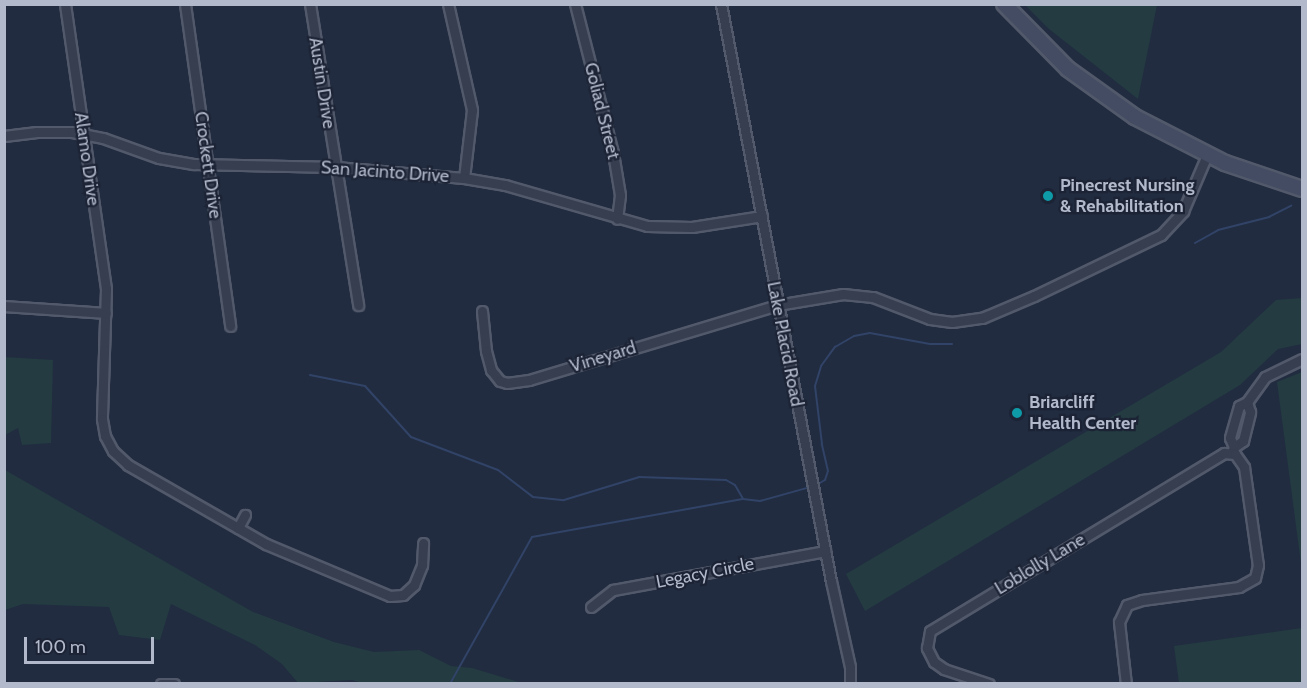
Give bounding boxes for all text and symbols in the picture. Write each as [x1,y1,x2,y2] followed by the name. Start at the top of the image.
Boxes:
[304,36,340,130] street label: Austin Drive
[580,60,624,162] street label: Goliad Street
[190,110,226,220] street label: Crockett Drive
[70,111,104,207] street label: Alamo Drive
[320,157,450,187] street label: San Jacinto Drive
[1060,175,1195,218] place label: Pinecrest Nursing & Rehabilitation
[1041,189,1055,203] marker: Pinecrest Nursing & Rehabilitation
[762,280,808,408] street label: Lake Placid Road
[567,337,639,377] street label: Vineyard
[1029,392,1136,434] place label: Briarcliff Health Center
[1010,406,1024,420] marker: Briarcliff Health Center
[991,529,1089,599] street label: Loblolly Lane
[654,553,756,593] street label: Legacy Circle
[27,625,158,663] scale bar
[35,636,86,658] text: 100 m

